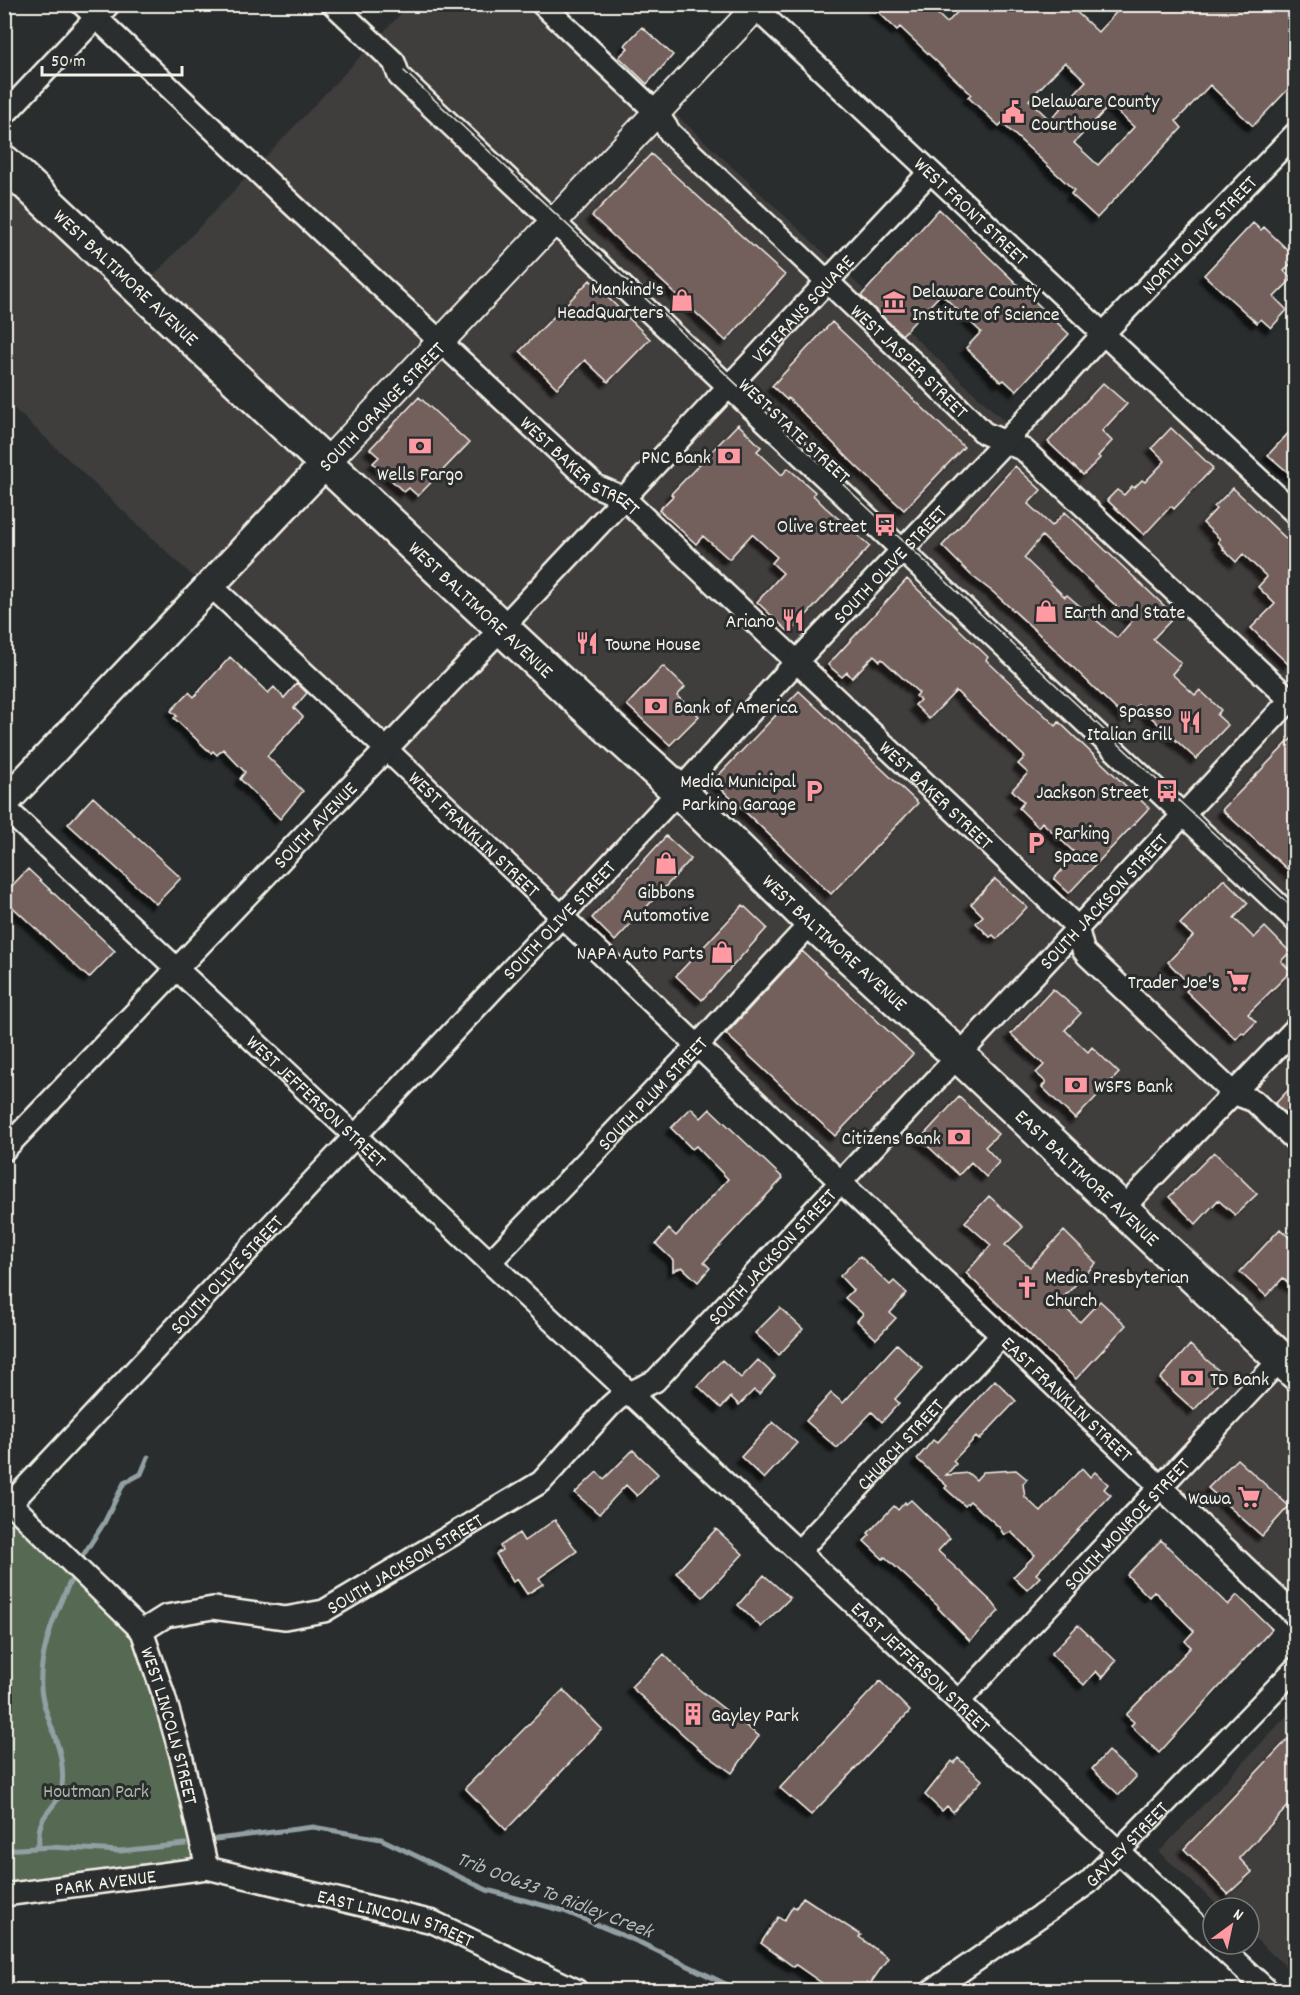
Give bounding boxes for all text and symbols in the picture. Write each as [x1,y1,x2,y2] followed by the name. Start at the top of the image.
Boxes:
[42,39,182,77] scale bar
[51,50,86,75] text: 50 m
[1031,89,1160,140] place label: Delaware County Courthouse
[1000,99,1026,125] public building icon: Delaware County Courthouse
[906,152,1033,273] street label: WEST FRONT STREET
[1137,170,1265,302] street label: NORTH OLIVE STREET
[46,204,203,354] street label: WEST BALTIMORE AVENUE
[746,250,862,371] street label: VETERANS SQUARE
[557,277,664,328] place label: Mankind's HeadQuarters
[912,279,1060,330] place label: Delaware County Institute of Science
[669,287,695,313] shop icon: Mankind's HeadQuarters
[881,289,907,315] museum icon: Delaware County Institute of Science
[843,299,973,426] street label: WEST JASPER STREET
[314,337,453,479] street label: SOUTH ORANGE STREET
[731,373,855,492] street label: WEST STATE STREET
[512,411,645,523] street label: WEST BAKER STREET
[407,433,433,459] bank icon: Wells Fargo
[716,443,742,469] bank icon: PNC Bank
[641,445,711,473] place label: PNC Bank
[377,462,463,490] place label: Wells Fargo
[828,500,955,632] street label: SOUTH OLIVE STREET
[872,512,898,538] bus stop icon: Olive Street
[777,514,867,542] place label: Olive Street
[401,536,558,686] street label: WEST BALTIMORE AVENUE
[1033,598,1059,624] shop icon: Earth and State
[1064,600,1186,628] place label: Earth and State
[780,607,806,633] restaurant icon: Ariano
[725,609,775,637] place label: Ariano
[574,630,600,656] restaurant icon: Towne House
[605,632,701,660] place label: Towne House
[643,693,669,719] bank icon: Bank of America
[674,695,798,723] place label: Bank of America
[1087,699,1172,750] place label: Spasso Italian Grill
[1177,709,1203,735] restaurant icon: Spasso Italian Grill
[871,736,998,857] street label: WEST BAKER STREET
[400,766,545,905] street label: WEST FRANKLIN STREET
[680,769,796,820] place label: Media Municipal Parking Garage
[268,777,365,876] street label: SOUTH AVENUE
[801,778,827,804] parking icon: Media Municipal Parking Garage
[1154,778,1180,804] bus stop icon: Jackson Street
[1036,780,1149,808] place label: Jackson Street
[1054,821,1110,872] place label: Parking Space
[1034,828,1176,977] street label: SOUTH JACKSON STREET
[1023,830,1049,856] parking icon: Parking Space
[653,850,679,876] shop icon: Gibbons Automotive
[497,856,624,988] street label: SOUTH OLIVE STREET
[754,869,912,1019] street label: WEST BALTIMORE AVENUE
[623,880,710,931] place label: Gibbons Automotive
[709,939,735,965] shop icon: NAPA Auto Parts
[577,941,704,969] place label: NAPA Auto Parts
[1225,968,1251,994] supermarket icon: Trader Joe's
[1128,970,1220,998] place label: Trader Joe's
[239,1030,391,1175] street label: WEST JEFFERSON STREET
[592,1032,716,1159] street label: SOUTH PLUM STREET
[1063,1072,1089,1098] bank icon: WSFS Bank
[1094,1074,1173,1102] place label: WSFS Bank
[1007,1104,1164,1254] street label: EAST BALTIMORE AVENUE
[946,1124,972,1150] bank icon: Citizens Bank
[841,1126,941,1154] place label: Citizens Bank
[703,1184,845,1333] street label: SOUTH JACKSON STREET
[165,1210,291,1342] street label: SOUTH OLIVE STREET
[1045,1265,1189,1316] place label: Media Presbyterian Church
[1014,1274,1040,1300] church icon: Media Presbyterian Church
[994,1331,1137,1470] street label: EAST FRANKLIN STREET
[1179,1365,1205,1391] bank icon: TD Bank
[1210,1367,1269,1395] place label: TD Bank
[852,1394,952,1498] street label: CHURCH STREET
[1059,1453,1198,1598] street label: SOUTH MONROE STREET
[1236,1484,1262,1510] supermarket icon: Wawa
[1188,1486,1232,1514] place label: Wawa
[323,1508,490,1623] street label: SOUTH JACKSON STREET
[843,1596,995,1741] street label: EAST JEFFERSON STREET
[131,1644,203,1808] street label: WEST LINCOLN STREET
[680,1701,706,1727] building icon: Gayley Park
[711,1703,799,1731] place label: Gayley Park
[43,1779,149,1807] park label: Houtman Park
[1080,1796,1177,1895] street label: GAYLEY STREET
[451,1846,659,1949] water label: Trib 00633 To Ridley Creek
[53,1864,158,1905] street label: PARK AVENUE
[314,1884,478,1956] street label: EAST LINCOLN STREET
[1201,1896,1261,1956] north arrow
[1228,1904,1247,1927] text: N

